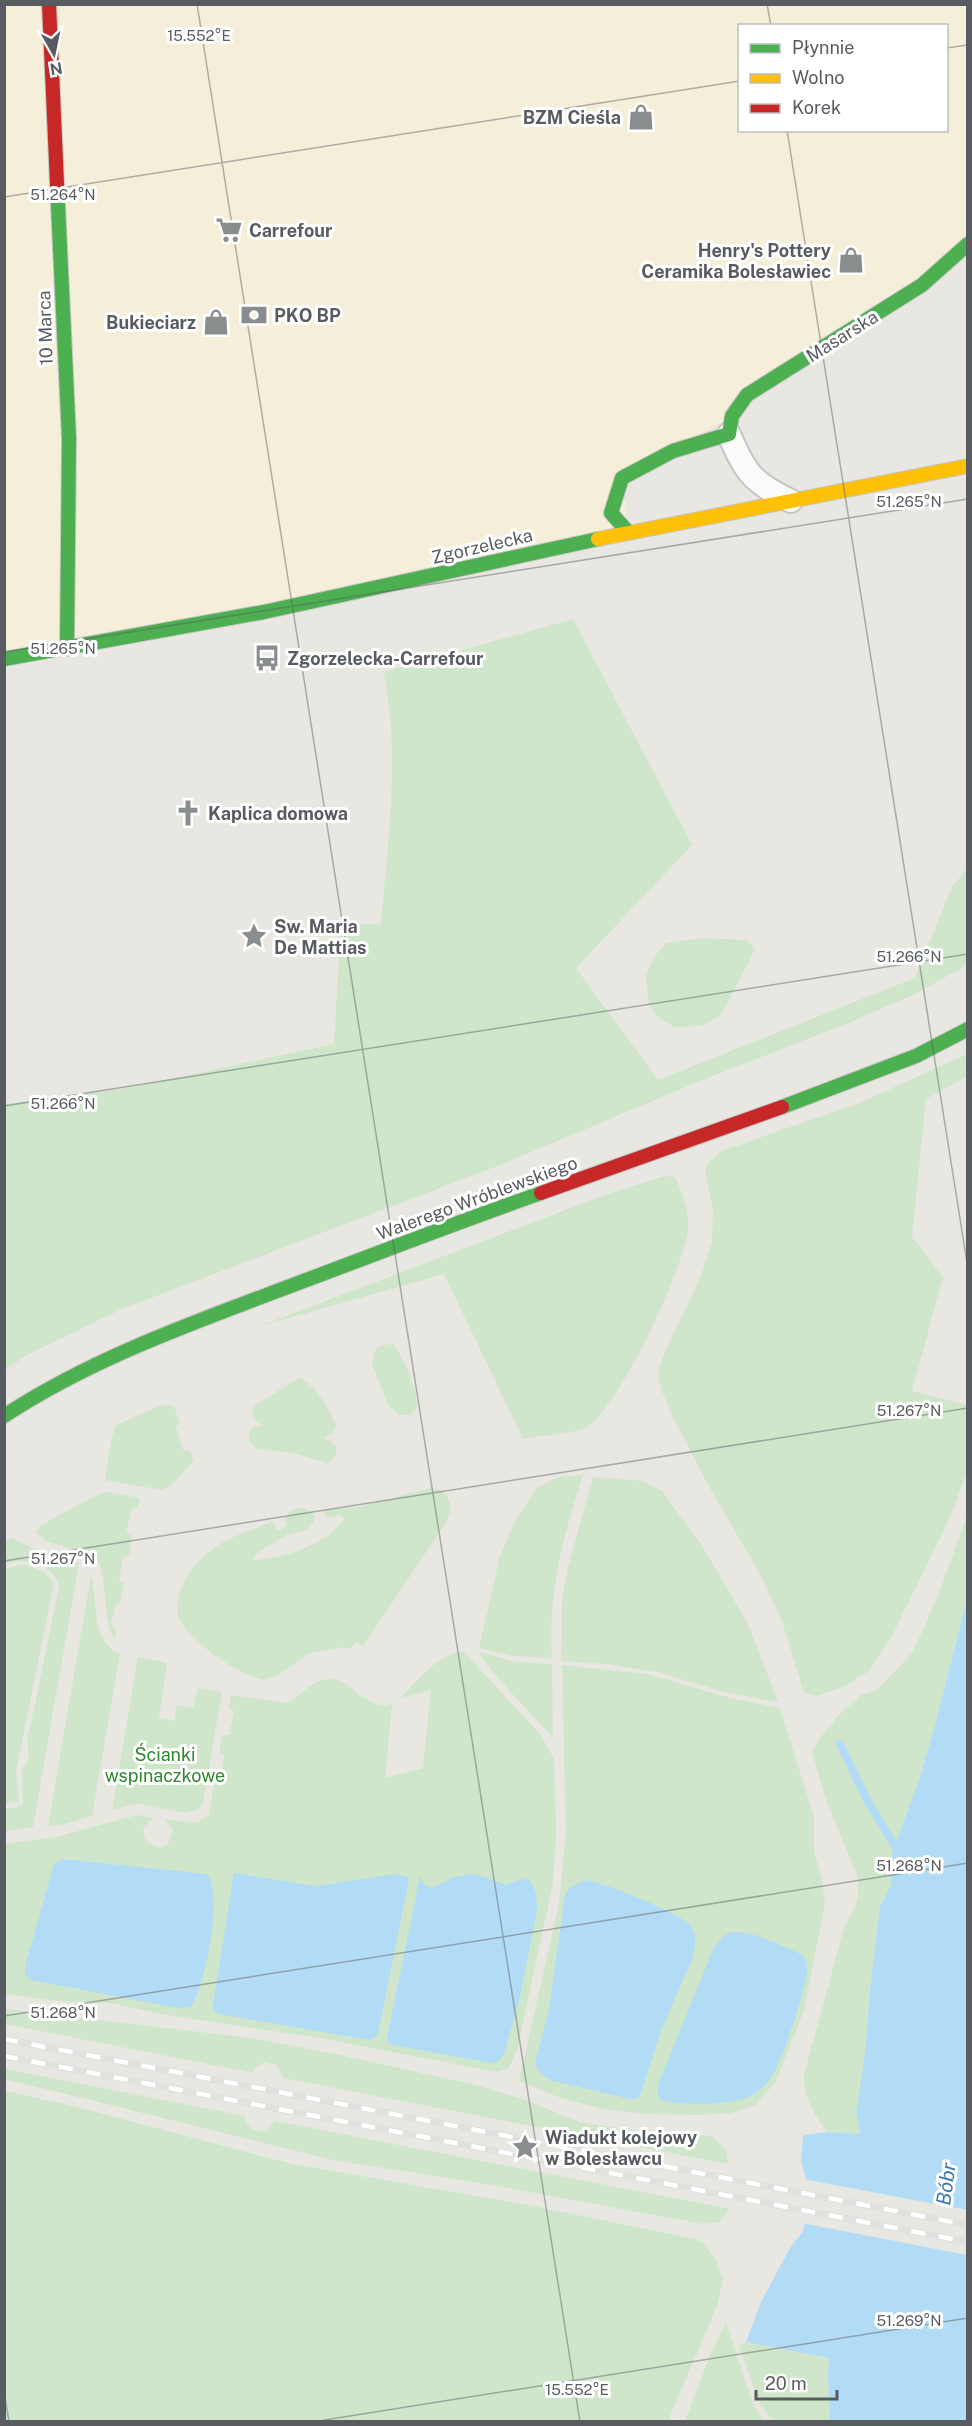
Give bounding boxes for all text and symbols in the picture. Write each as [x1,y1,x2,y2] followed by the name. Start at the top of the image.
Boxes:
[24,24,84,84] north arrow
[738,24,948,132] legend
[167,27,231,44] text: 15.552°E
[792,37,855,58] text: Płynnie
[49,58,64,79] text: N
[792,67,844,88] text: Wolno
[792,97,841,118] text: Korek
[626,102,656,132] shop icon: BZM Cieśla
[523,107,621,128] place label: BZM Cieśla
[30,186,96,203] text: 51.264°N
[214,215,244,245] supermarket icon: Carrefour
[249,220,333,241] place label: Carrefour
[641,240,831,282] place label: Henry's Pottery Ceramika Bolesławiec
[836,245,866,275] shop icon: Henry's Pottery Ceramika Bolesławiec
[33,290,57,366] street label: 10 Marca
[239,300,269,330] bank icon: PKO BP
[274,305,341,326] place label: PKO BP
[802,306,882,366] street label: Masarska
[201,307,231,337] shop icon: Bukieciarz
[106,312,196,333] place label: Bukieciarz
[876,493,942,510] text: 51.265°N
[429,524,535,568] street label: Zgorzelecka
[30,640,96,657] text: 51.265°N
[252,643,282,673] bus stop icon: Zgorzelecka-Carrefour
[287,648,484,669] place label: Zgorzelecka-Carrefour
[173,798,203,828] church icon: Kaplica domowa
[208,803,348,824] place label: Kaplica domowa
[274,916,366,958] place label: Sw. Maria De Mattias
[239,921,269,951] place icon: Sw. Maria De Mattias
[876,948,942,965] text: 51.266°N
[30,1095,96,1112] text: 51.266°N
[374,1152,580,1244] street label: Walerego Wróblewskiego
[877,1402,941,1419] text: 51.267°N
[31,1550,95,1567] text: 51.267°N
[105,1743,225,1786] park label: Ścianki wspinaczkowe
[876,1857,942,1874] text: 51.268°N
[30,2004,96,2021] text: 51.268°N
[545,2127,697,2169] place label: Wiadukt kolejowy w Bolesławcu
[510,2132,540,2162] place icon: Wiadukt kolejowy w Bolesławcu
[931,2161,961,2207] water label: Bóbr
[876,2312,942,2329] text: 51.269°N
[756,2363,837,2401] scale bar
[765,2373,807,2394] text: 20 m
[545,2381,609,2398] text: 15.552°E

